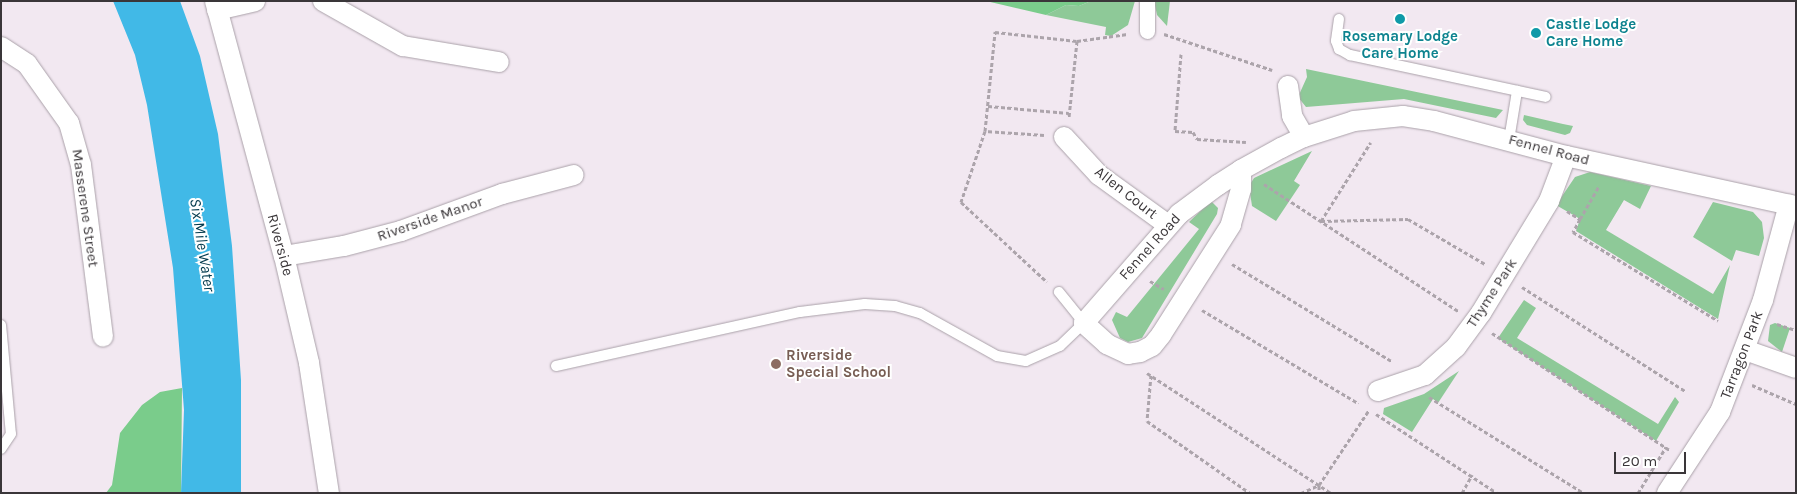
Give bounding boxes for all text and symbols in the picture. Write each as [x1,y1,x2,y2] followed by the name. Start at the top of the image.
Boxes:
[1394,13,1406,25] marker: Rosemary Lodge Care Home
[1546,15,1636,50] place label: Castle Lodge Care Home
[1342,27,1458,62] place label: Rosemary Lodge Care Home
[1530,27,1542,39] marker: Castle Lodge Care Home
[1506,131,1592,169] street label: Fennel Road
[68,148,102,268] street label: Masserene Street
[1091,163,1161,223] street label: Allen Court
[375,193,485,245] street label: Riverside Manor
[185,197,219,293] water label: Six Mile Water
[1115,210,1185,284] street label: Fennel Road
[263,212,297,278] street label: Riverside
[1463,255,1521,331] street label: Thyme Park
[1717,308,1767,402] street label: Tarragon Park
[786,346,891,381] place label: Riverside Special School
[770,358,782,370] marker: Riverside Special School
[1617,442,1690,474] scale bar
[1622,452,1657,470] text: 20 m

